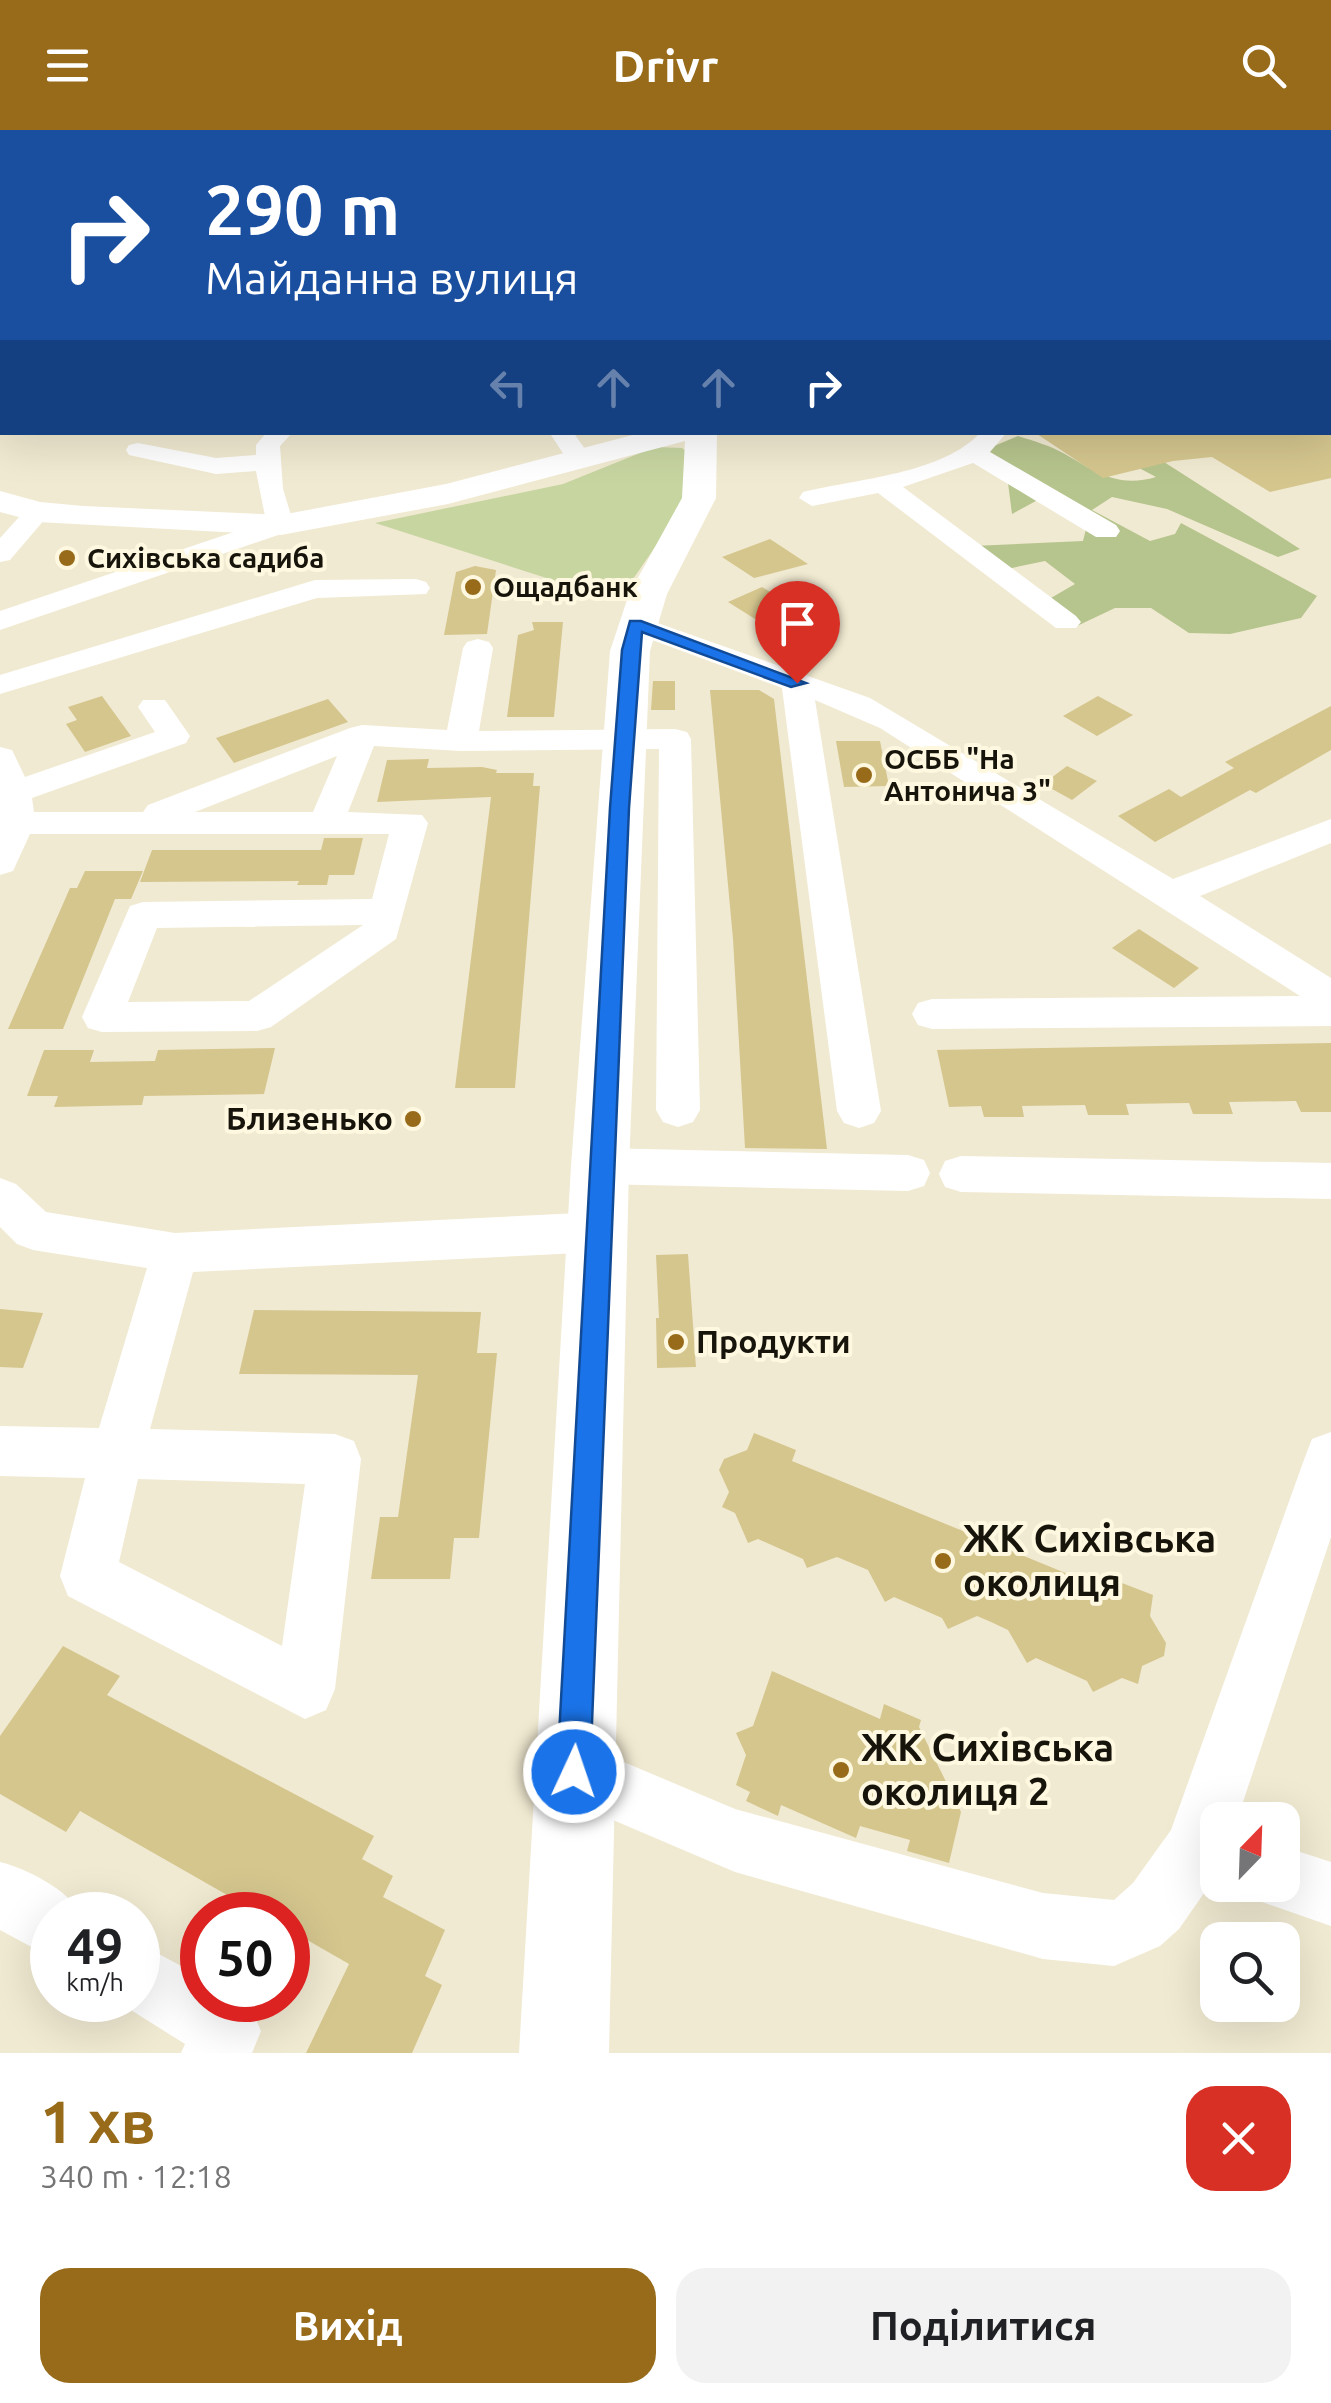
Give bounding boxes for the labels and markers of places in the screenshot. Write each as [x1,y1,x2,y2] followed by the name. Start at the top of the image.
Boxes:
[87,542,325,573] place label: Сихівська садиба
[56,547,78,569] marker: Сихівська садиба
[493,571,638,602] place label: Ощадбанк
[462,576,484,598] marker: Ощадбанк
[755,581,840,684] pin
[884,743,1051,806] place label: ОСББ "На Антонича 3"
[853,764,875,786] marker: ОСББ "На Антонича 3"
[226,1100,393,1136] place label: Близенько
[402,1108,424,1130] marker: Близенько
[696,1323,851,1359] place label: Продукти
[665,1331,687,1353] marker: Продукти
[963,1517,1216,1603] place label: ЖК Сихівська околиця
[932,1550,954,1572] marker: ЖК Сихівська околиця
[861,1726,1114,1812] place label: ЖК Сихівська околиця 2
[830,1759,852,1781] marker: ЖК Сихівська околиця 2

